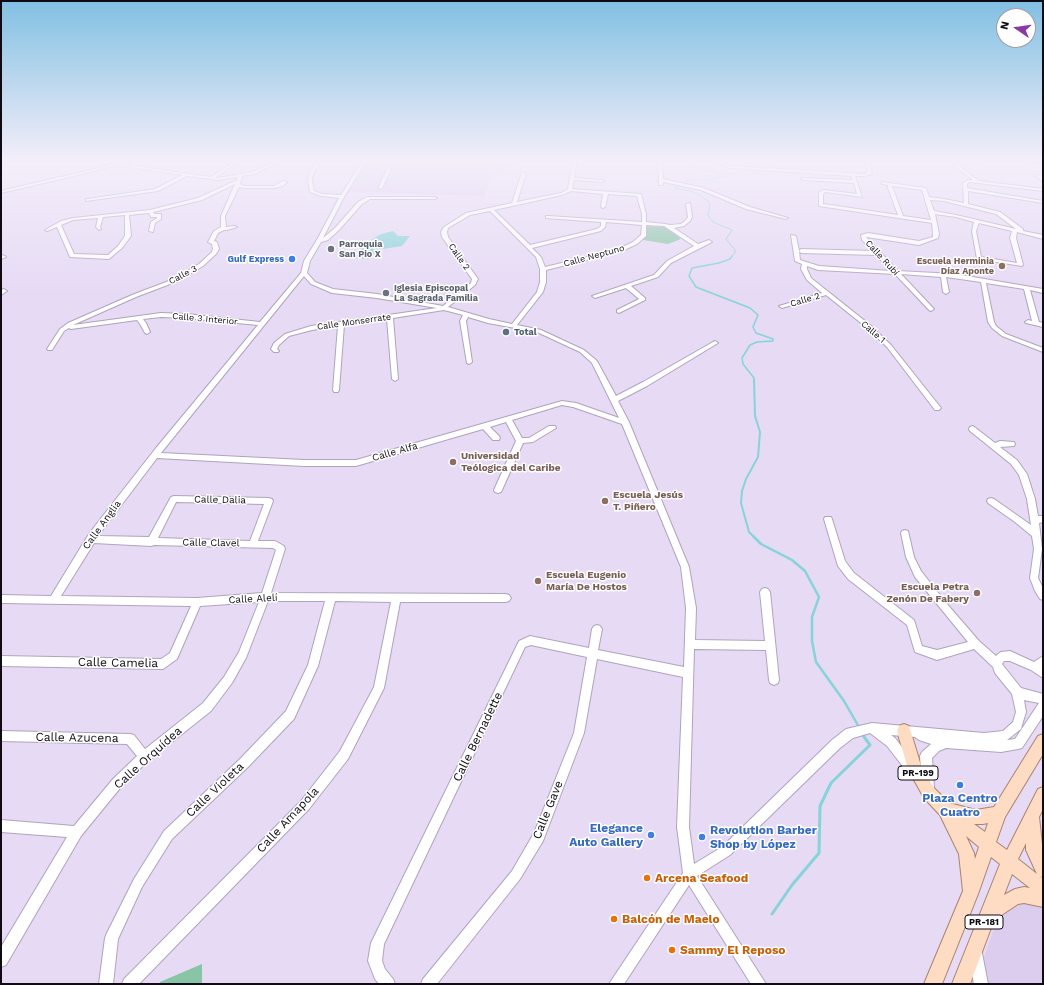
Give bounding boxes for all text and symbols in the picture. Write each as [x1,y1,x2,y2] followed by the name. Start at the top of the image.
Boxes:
[996,8,1036,48] north arrow
[998,20,1012,31] text: N
[863,238,901,278] street label: Calle Rubí
[339,239,382,260] place label: Parroquia San Pio X
[446,241,472,273] street label: Calle 2
[562,243,626,269] street label: Calle Neptuno
[326,244,336,254] marker: Parroquia San Pio X
[227,254,284,264] place label: Gulf Express
[287,254,297,264] marker: Gulf Express
[917,256,994,277] place label: Escuela Herminia Díaz Aponte
[997,261,1007,271] marker: Escuela Herminia Díaz Aponte
[167,263,199,287] street label: Calle 3
[394,283,478,304] place label: Iglesia Episcopal La Sagrada Familia
[381,288,391,298] marker: Iglesia Episcopal La Sagrada Familia
[789,291,821,309] street label: Calle 2
[172,311,238,327] street label: Calle 3 Interior
[316,311,392,333] street label: Calle Monserrate
[859,319,887,345] street label: Calle 1
[501,327,511,337] marker: Total
[514,327,537,337] place label: Total
[371,440,419,464] street label: Calle Alfa
[461,450,560,474] place label: Universidad Teólogica del Caribe
[448,457,458,467] marker: Universidad Teólogica del Caribe
[613,489,683,512] place label: Escuela Jesús T. Piñero
[194,494,246,506] street label: Calle Dalia
[600,496,610,506] marker: Escuela Jesús T. Piñero
[80,498,124,552] street label: Calle Anglia
[182,537,240,549] street label: Calle Clavel
[546,569,627,592] place label: Escuela Eugenio María De Hostos
[533,576,543,586] marker: Escuela Eugenio María De Hostos
[886,581,969,604] place label: Escuela Petra Zenón De Fabery
[972,588,982,598] marker: Escuela Petra Zenón De Fabery
[228,592,278,606] street label: Calle Alelí
[78,655,158,671] street label: Calle Camelia
[450,690,506,784] street label: Calle Bernadette
[111,724,185,792] street label: Calle Orquídea
[35,730,119,746] street label: Calle Azucena
[183,760,247,820] street label: Calle Violeta
[898,766,938,780] road number: PR-199
[530,779,566,841] street label: Calle Gave
[955,780,965,790] marker: Plaza Centro Cuatro
[254,784,322,856] street label: Calle Amapola
[922,791,998,819] place label: Plaza Centro Cuatro
[569,821,643,849] place label: Elegance Auto Gallery
[710,823,817,851] place label: Revolution Barber Shop by López
[646,830,656,840] marker: Elegance Auto Gallery
[697,832,707,842] marker: Revolution Barber Shop by López
[655,871,748,885] place label: Arcena Seafood
[642,873,652,883] marker: Arcena Seafood
[622,912,720,926] place label: Balcón de Maelo
[609,914,619,924] marker: Balcón de Maelo
[965,915,1003,929] road number: PR-181
[680,943,785,957] place label: Sammy El Reposo
[667,945,677,955] marker: Sammy El Reposo

